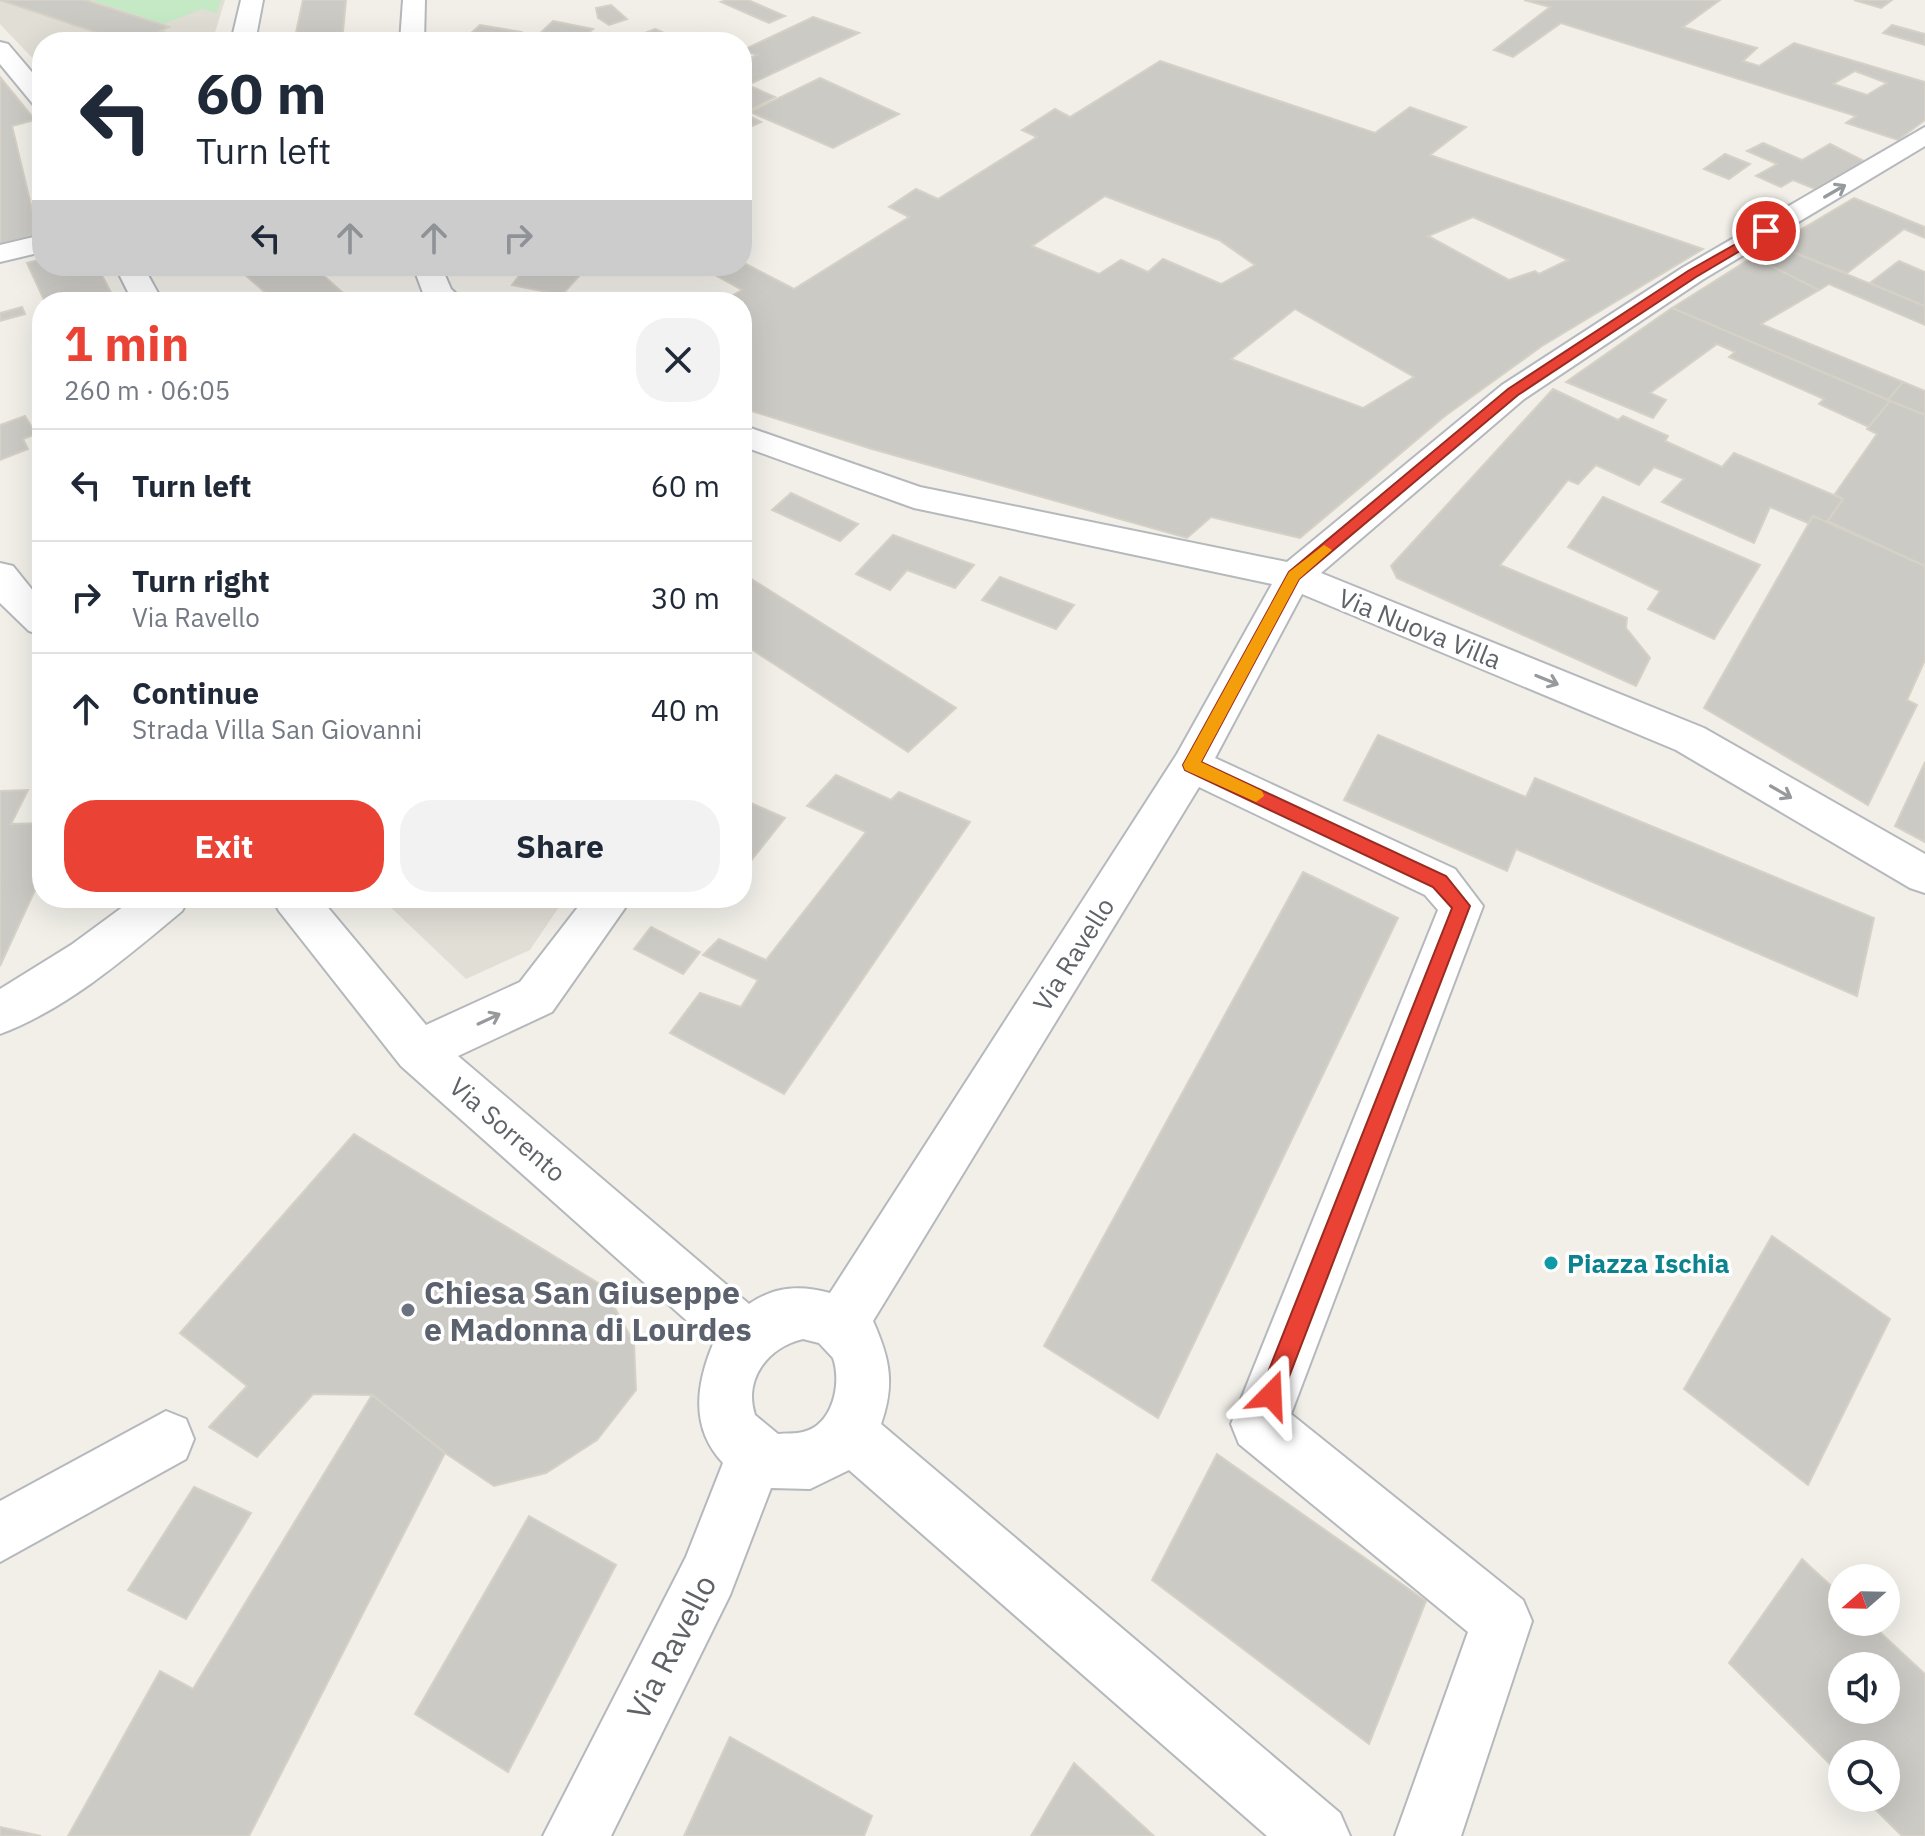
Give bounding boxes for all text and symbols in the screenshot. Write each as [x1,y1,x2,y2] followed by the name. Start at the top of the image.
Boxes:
[196,57,326,129] text: 60 m
[64,64,168,168] icon: left
[196,127,331,174] text: Turn left
[1823,182,1846,198] one-way arrow
[1732,197,1800,265] pin
[1744,209,1788,253] icon: arrive
[244,216,288,260] icon: left
[328,216,372,260] icon: ahead
[412,216,456,260] icon: ahead
[496,216,540,260] icon: right
[64,312,189,374] text: 1 min
[636,318,720,402] button: close
[64,373,230,407] text: 260 m · 06:05
[64,463,108,507] icon: left
[132,466,251,505] text: Turn left
[651,466,720,505] text: 60 m
[132,561,270,600] text: Turn right
[64,575,108,619] icon: right
[651,578,720,617] text: 30 m
[1334,580,1507,676] street label: Via Nuova Villa
[132,600,260,634] text: Via Ravello
[132,673,259,712] text: Continue
[1534,674,1559,689] one-way arrow
[64,687,108,731] icon: ahead
[651,690,720,729] text: 40 m
[132,712,422,746] text: Strada Villa San Giovanni
[1769,784,1792,800] one-way arrow
[64,800,384,892] button: Exit
[400,800,720,892] button: Share
[1025,891,1121,1017] street label: Via Ravello
[476,1010,500,1025] one-way arrow
[443,1069,573,1189] street label: Via Sorrento
[1567,1246,1730,1280] place label: Piazza Ischia
[1542,1254,1560,1272] marker: Piazza Ischia
[424,1271,752,1350] place label: Chiesa San Giuseppe e Madonna di Lourdes
[399,1301,417,1319] marker: Chiesa San Giuseppe e Madonna di Lourdes
[1229,1353,1313,1437] position arrow
[1828,1564,1900,1636] north arrow
[1828,1564,1900,1812] map controls
[617,1567,725,1727] street label: Via Ravello
[1828,1652,1900,1724] button: sound
[1828,1740,1900,1812] button: search

